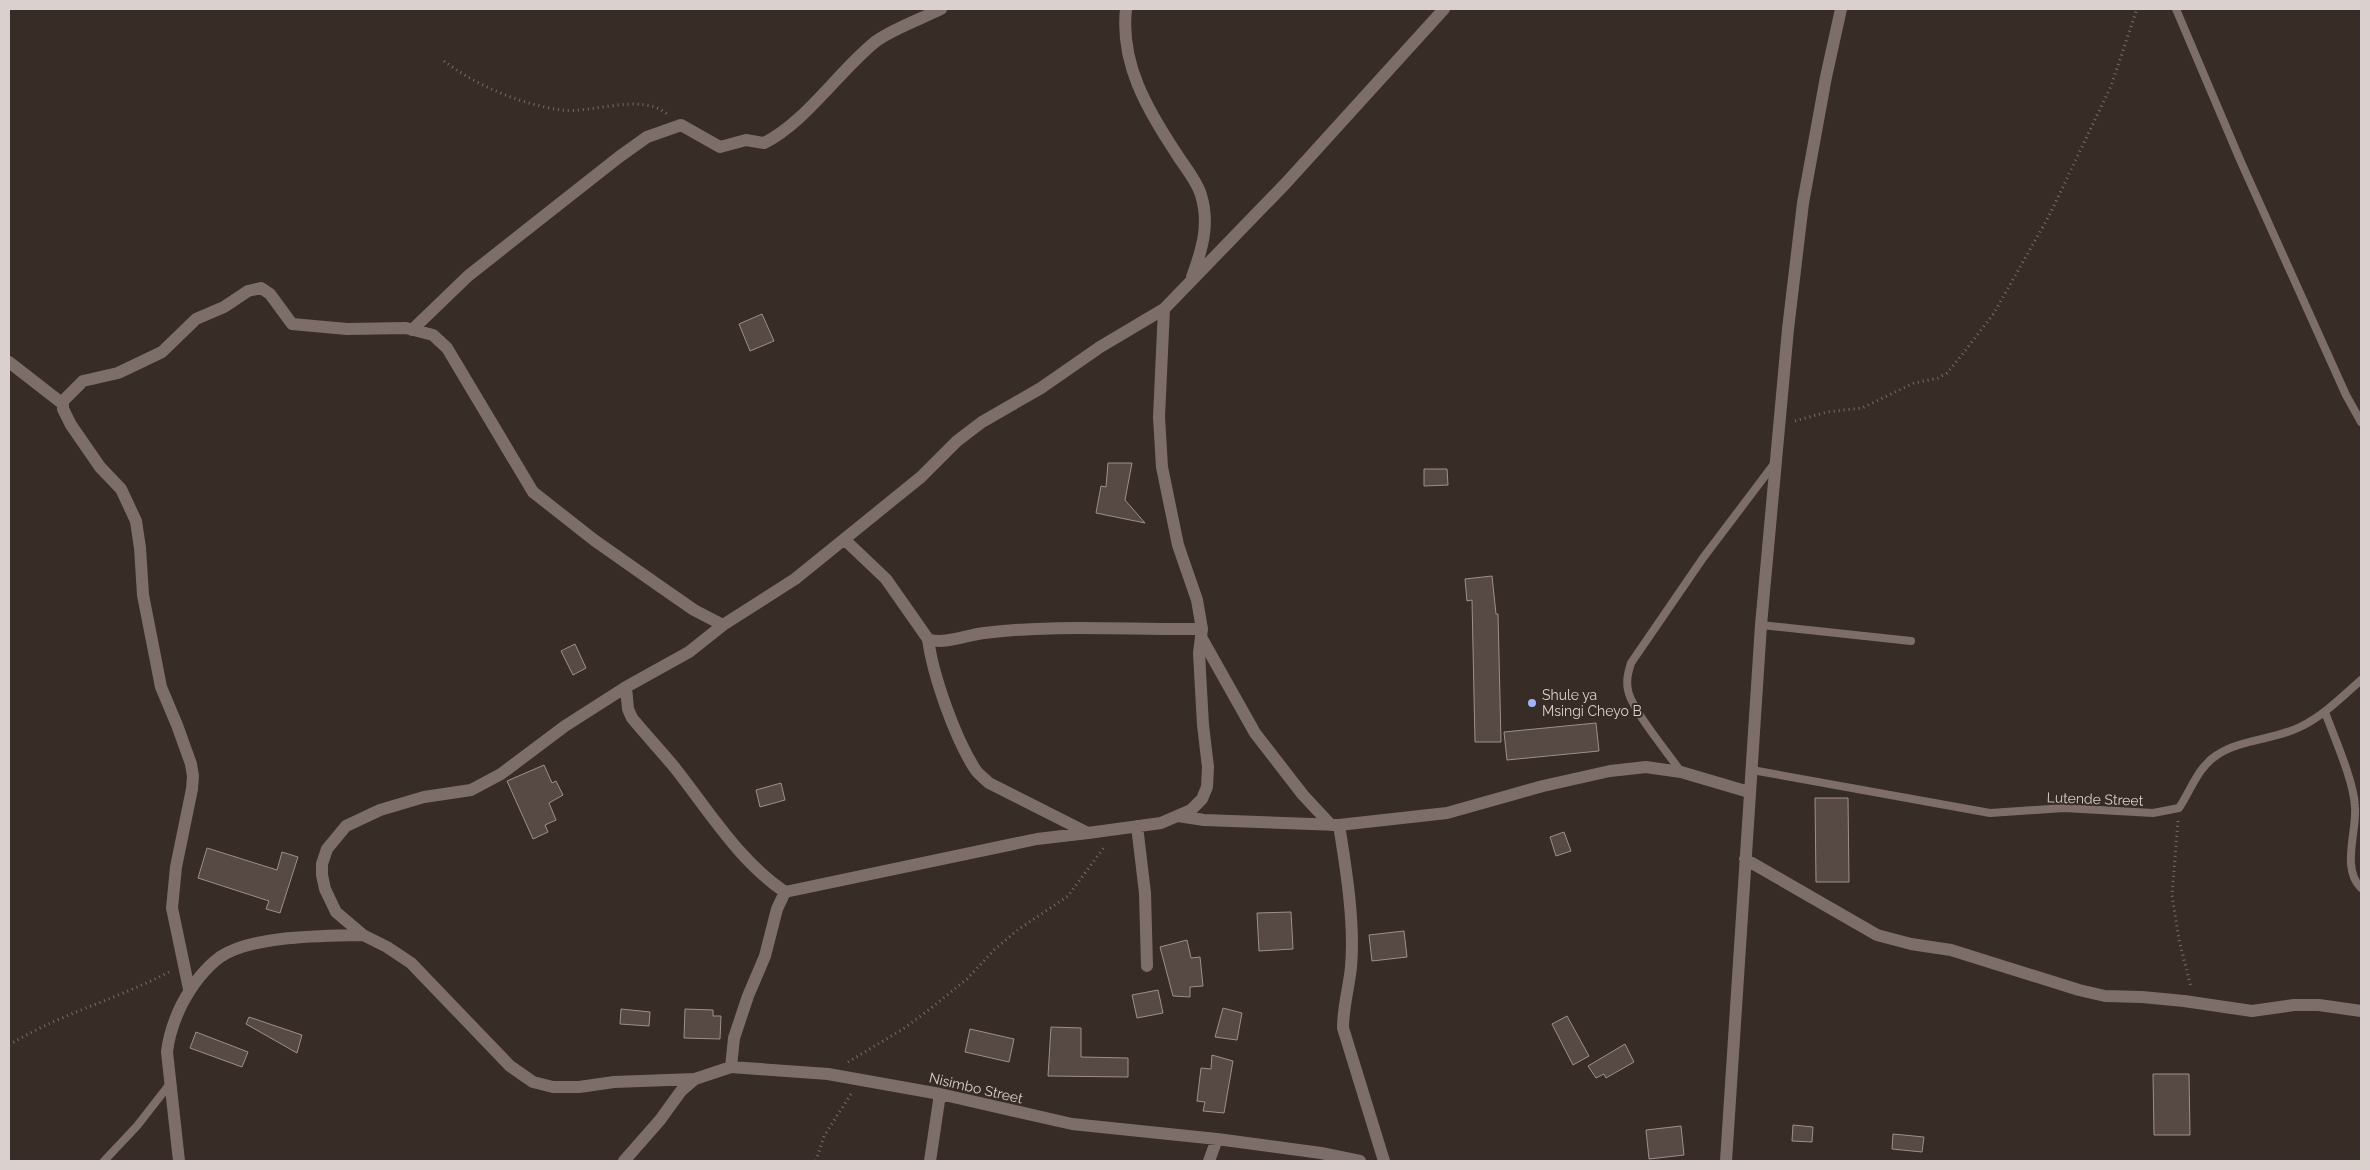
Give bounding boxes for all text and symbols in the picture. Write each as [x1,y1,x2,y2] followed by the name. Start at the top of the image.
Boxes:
[1542,687,1642,719] place label: Shule ya Msingi Cheyo B
[1526,697,1538,709] marker: Shule ya Msingi Cheyo B
[2046,789,2144,809] street label: Lutende Street
[927,1069,1025,1107] street label: Nisimbo Street

